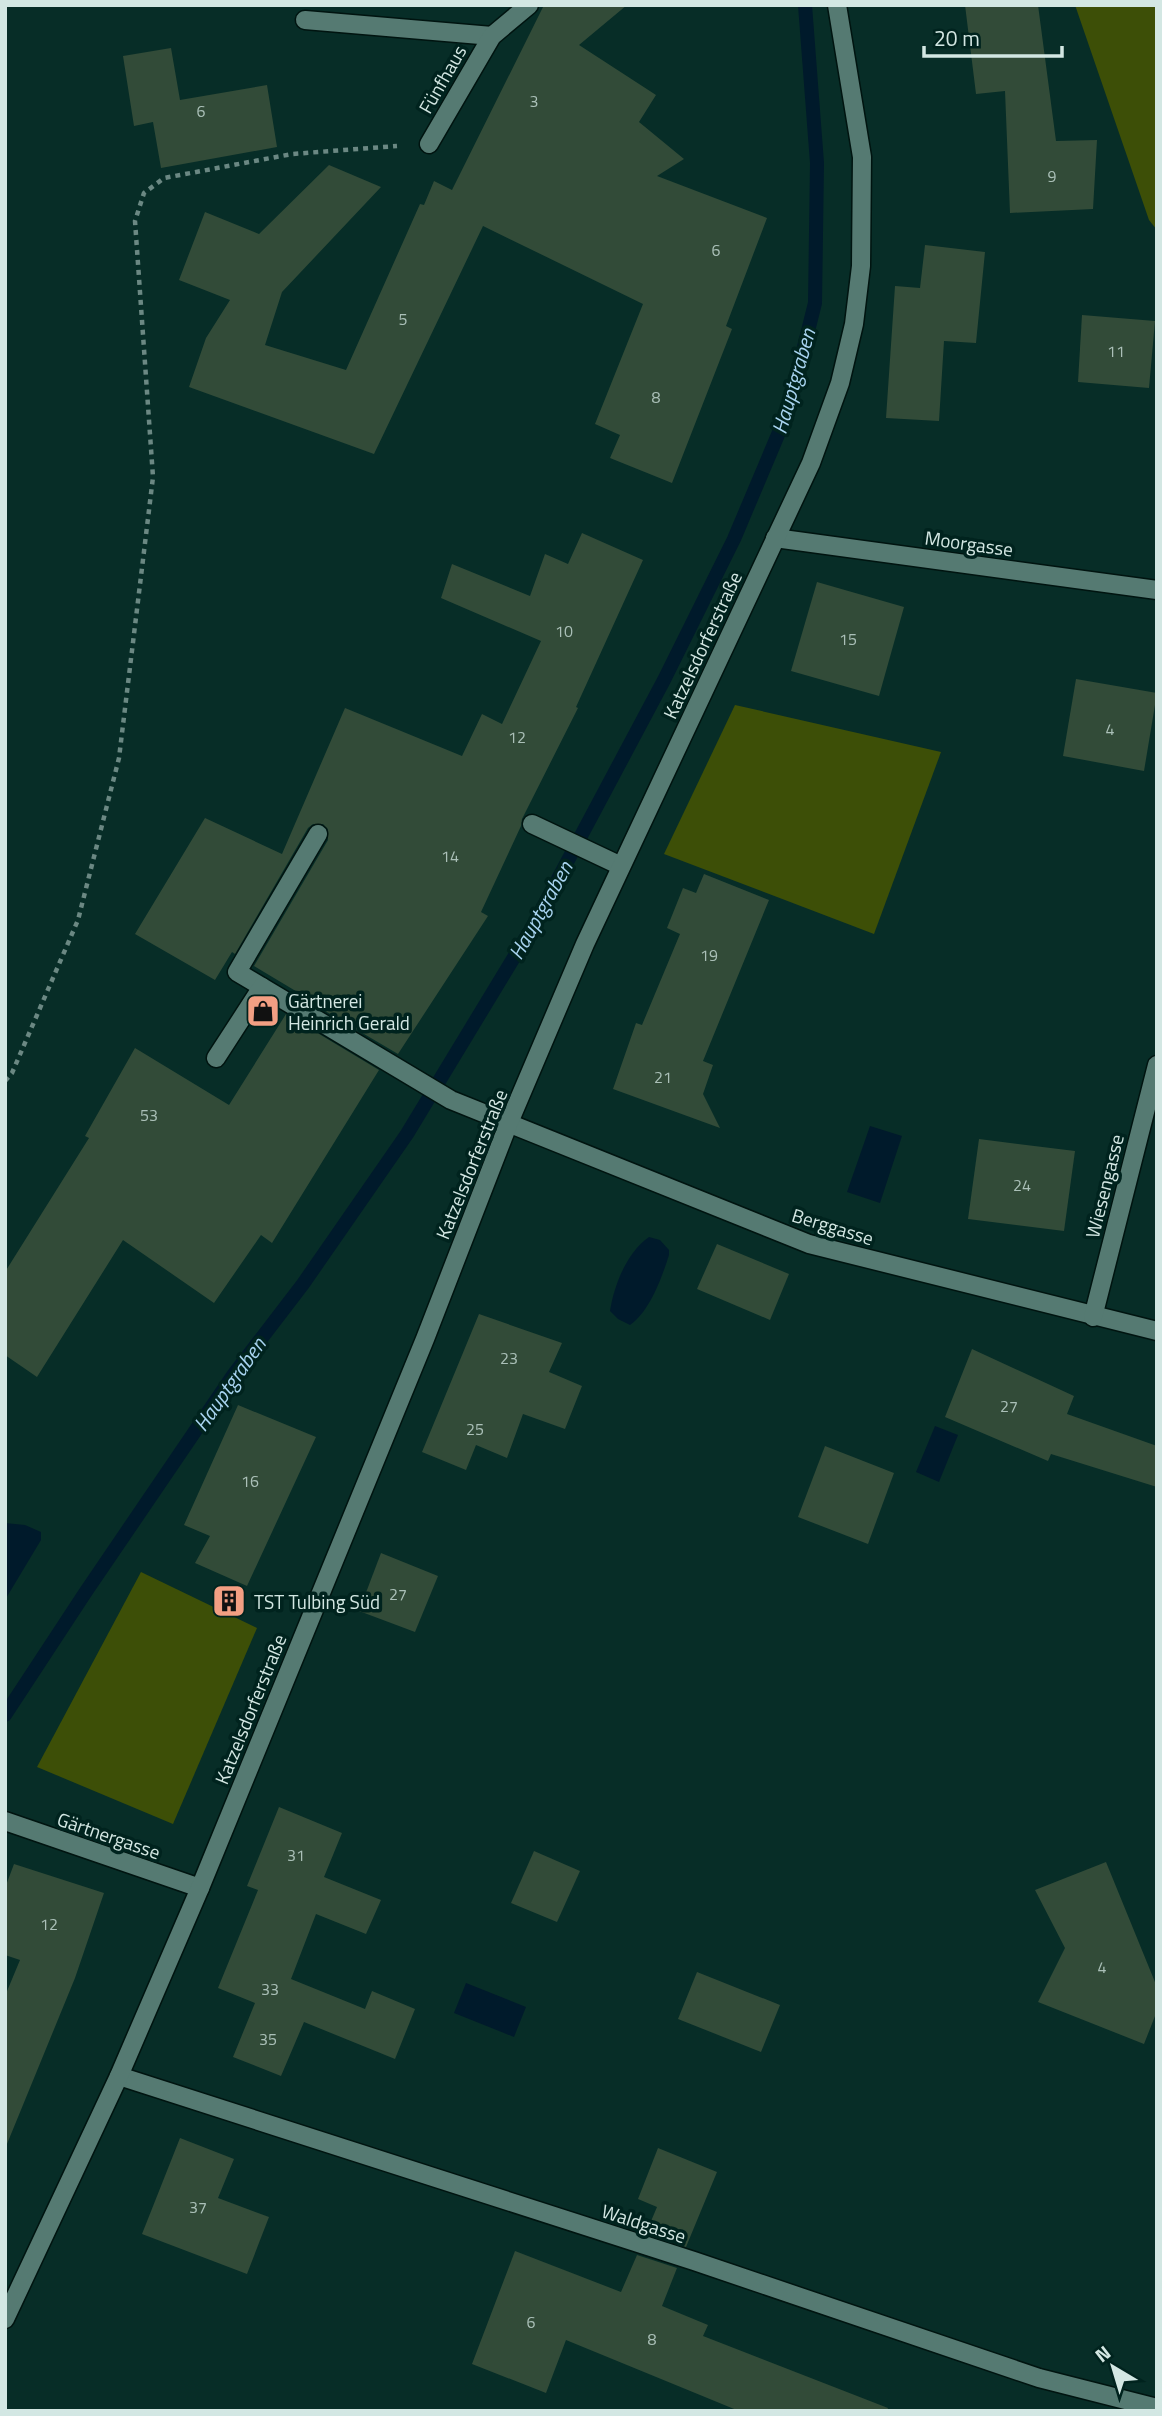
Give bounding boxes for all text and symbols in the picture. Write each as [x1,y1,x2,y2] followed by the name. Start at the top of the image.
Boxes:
[924,14,1062,58] scale bar
[934,22,980,54] text: 20 m
[411,39,473,119] street label: Fünfhaus
[530,89,538,113] house number: 3
[197,99,206,123] house number: 6
[1048,164,1057,188] house number: 9
[712,238,721,262] house number: 6
[399,307,408,331] house number: 5
[763,324,823,437] water label: Hauptgraben
[1107,339,1125,363] house number: 11
[652,385,661,409] house number: 8
[923,522,1015,564] street label: Moorgasse
[655,567,749,723] street label: Katzelsdorferstraße
[555,619,573,643] house number: 10
[839,627,857,651] house number: 15
[1106,717,1115,741] house number: 4
[508,725,526,749] house number: 12
[441,844,459,868] house number: 14
[500,854,581,965] water label: Hauptgraben
[700,943,718,967] house number: 19
[288,986,410,1037] place label: Gärtnerei Heinrich Gerald
[244,992,282,1030] shop icon: Gärtnerei Heinrich Gerald
[654,1065,672,1089] house number: 21
[428,1085,514,1243] street label: Katzelsdorferstraße
[140,1103,158,1127] house number: 53
[1077,1131,1131,1241] street label: Wiesengasse
[1013,1173,1031,1197] house number: 24
[789,1200,877,1252] street label: Berggasse
[185,1330,273,1438] water label: Hauptgraben
[500,1346,518,1370] house number: 23
[1000,1394,1018,1418] house number: 27
[466,1417,484,1441] house number: 25
[241,1469,259,1493] house number: 16
[210,1582,248,1620] building icon: TST Tulbing Süd
[389,1582,407,1606] house number: 27
[254,1587,380,1616] place label: TST Tulbing Süd
[207,1630,293,1788] street label: Katzelsdorferstraße
[54,1804,164,1866] street label: Gärtnergasse
[287,1843,305,1867] house number: 31
[40,1912,58,1936] house number: 12
[1098,1955,1107,1979] house number: 4
[261,1977,279,2001] house number: 33
[259,2027,277,2051] house number: 35
[189,2195,207,2219] house number: 37
[598,2196,690,2250] street label: Waldgasse
[527,2310,536,2334] house number: 6
[648,2327,657,2351] house number: 8
[1078,2332,1148,2402] north arrow
[1088,2338,1116,2369] text: N

